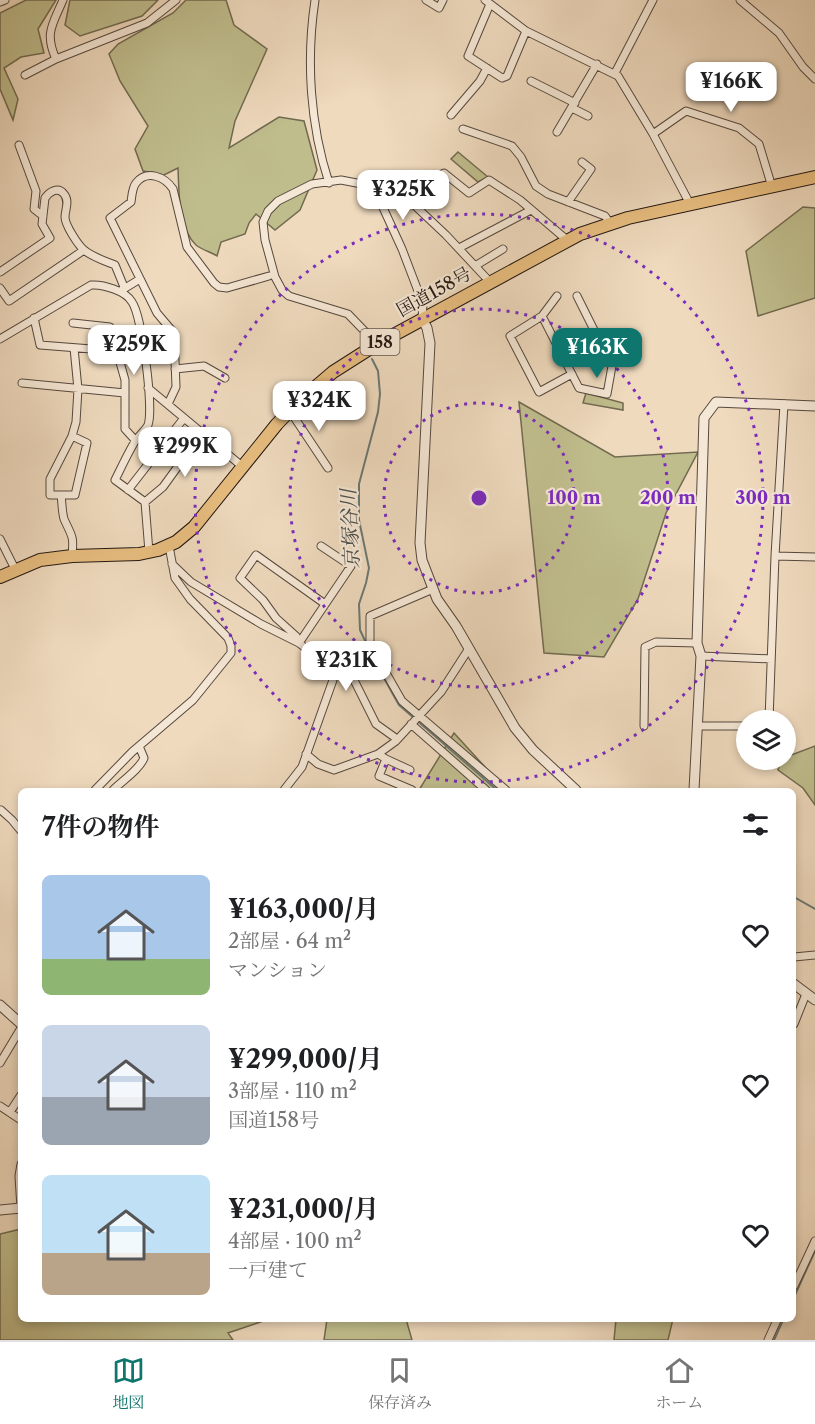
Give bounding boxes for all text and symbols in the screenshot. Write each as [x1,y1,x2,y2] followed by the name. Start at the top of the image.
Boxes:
[689,62,773,113] pin: ¥166K
[700,69,762,93] text: ¥166K
[361,170,445,221] pin: ¥325K
[371,177,435,201] text: ¥325K
[393,262,475,322] street label: 国道158号
[92,325,176,376] pin: ¥259K
[555,328,639,379] pin: ¥163K
[360,329,400,355] road number: 158
[102,332,166,356] text: ¥259K
[566,335,628,359] text: ¥163K
[277,381,361,432] pin: ¥324K
[287,388,351,412] text: ¥324K
[143,427,227,478] pin: ¥299K
[152,434,218,458] text: ¥299K
[336,486,364,570] water label: 京塚谷川
[547,487,601,509] text: 100 m
[640,487,696,509] text: 200 m
[735,487,791,509] text: 300 m
[469,488,489,508] centre of rings
[304,641,388,692] pin: ¥231K
[315,648,377,672] text: ¥231K
[736,710,796,770] map controls
[736,710,796,770] button: layers
[739,808,772,841] icon: filters
[42,811,160,843] text: 7件の物件
[228,893,380,925] text: ¥163,000/月
[90,899,162,971] icon: home
[739,919,772,952] icon: heart
[228,929,351,953] text: 2部屋 · 64 m²
[228,958,327,982] text: マンション
[228,1043,383,1075] text: ¥299,000/月
[90,1049,162,1121] icon: home
[739,1069,772,1102] icon: heart
[228,1079,357,1103] text: 3部屋 · 110 m²
[228,1108,319,1132] text: 国道158号
[228,1193,379,1225] text: ¥231,000/月
[90,1199,162,1271] icon: home
[739,1219,772,1252] icon: heart
[228,1229,362,1253] text: 4部屋 · 100 m²
[228,1258,308,1282] text: 一戸建て
[112,1354,145,1413] tab: 地図
[368,1354,432,1413] tab: 保存済み
[655,1354,703,1413] tab: ホーム

